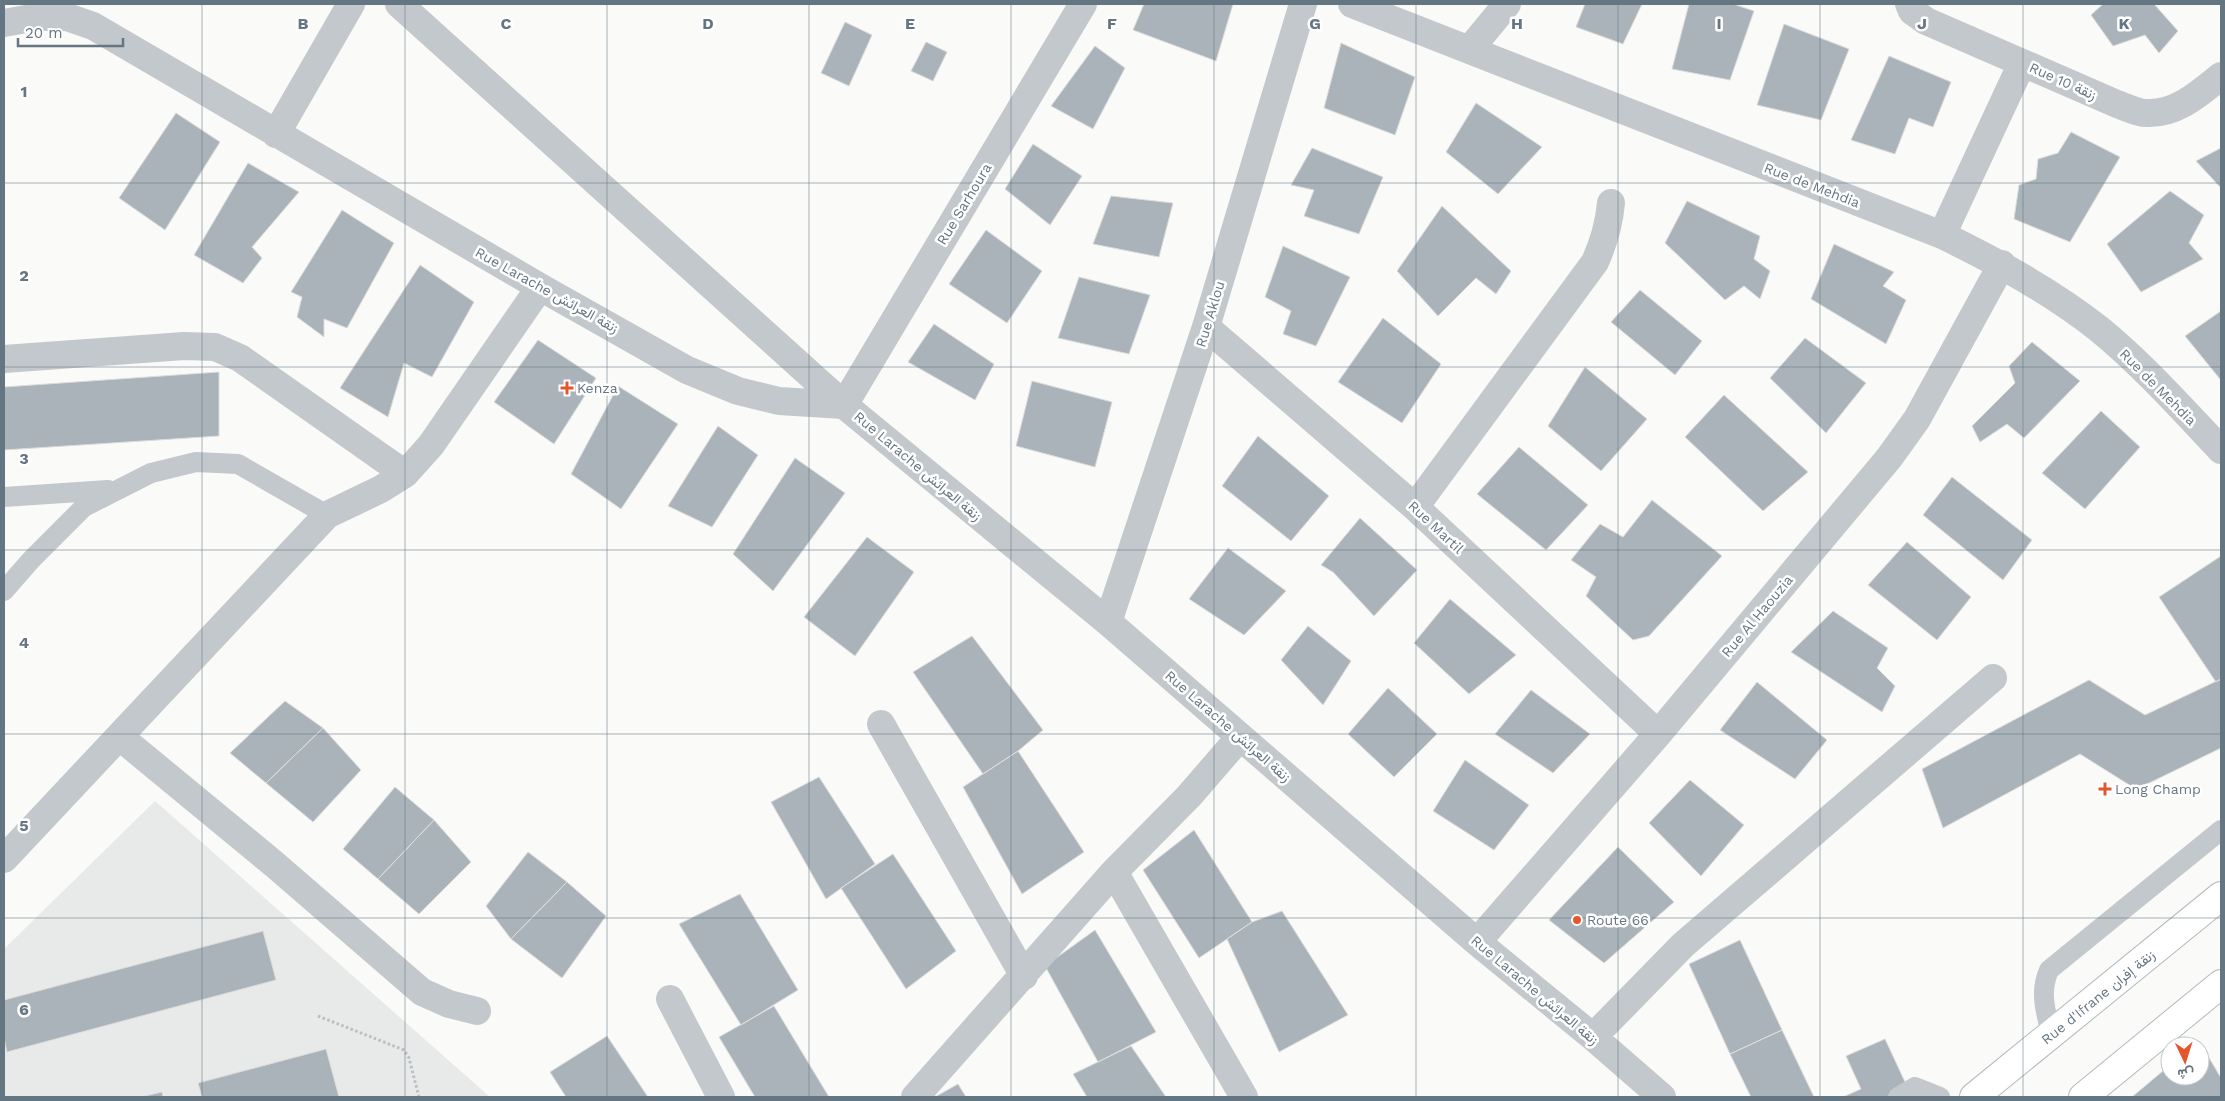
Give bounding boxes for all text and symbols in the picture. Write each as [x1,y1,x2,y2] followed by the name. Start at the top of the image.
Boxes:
[298,14,309,33] text: B
[501,14,512,33] text: C
[702,14,714,33] text: D
[905,14,915,33] text: E
[1107,14,1117,33] text: F
[1309,14,1321,33] text: G
[1511,14,1523,33] text: H
[1716,14,1722,33] text: I
[1917,14,1927,33] text: J
[2118,14,2130,33] text: K
[18,15,122,47] scale bar
[25,24,63,42] text: 20 m
[2027,59,2099,104] street label: Rue 10 زنقة
[21,82,27,101] text: 1
[1762,159,1862,211] street label: Rue de Mehdia
[933,160,995,248] street label: Rue Sarhoura
[472,244,622,337] street label: Rue Larache زنقة العرائش
[19,266,29,285] text: 2
[1192,279,1228,349] street label: Rue Aklou
[2117,346,2200,429] street label: Rue de Mehdia
[577,380,618,396] place label: Kenza
[561,382,573,394] marker: Kenza
[850,408,985,525] street label: Rue Larache زنقة العرائش
[19,449,29,468] text: 3
[1405,497,1467,557] street label: Rue Martil
[1718,572,1796,660] street label: Rue Al Haouzia
[19,633,29,652] text: 4
[1161,667,1294,786] street label: Rue Larache زنقة العرائش
[2115,781,2201,797] place label: Long Champ
[2099,783,2111,795] marker: Long Champ
[19,816,29,835] text: 5
[1587,912,1649,928] place label: Route 66
[1571,914,1583,926] marker: Route 66
[1467,932,1602,1049] street label: Rue Larache زنقة العرائش
[2038,946,2159,1049] street label: Rue d'Ifrane زنقة إفران
[19,1000,29,1019] text: 6
[2160,1036,2210,1086] north arrow
[2177,1064,2195,1083] text: ش

